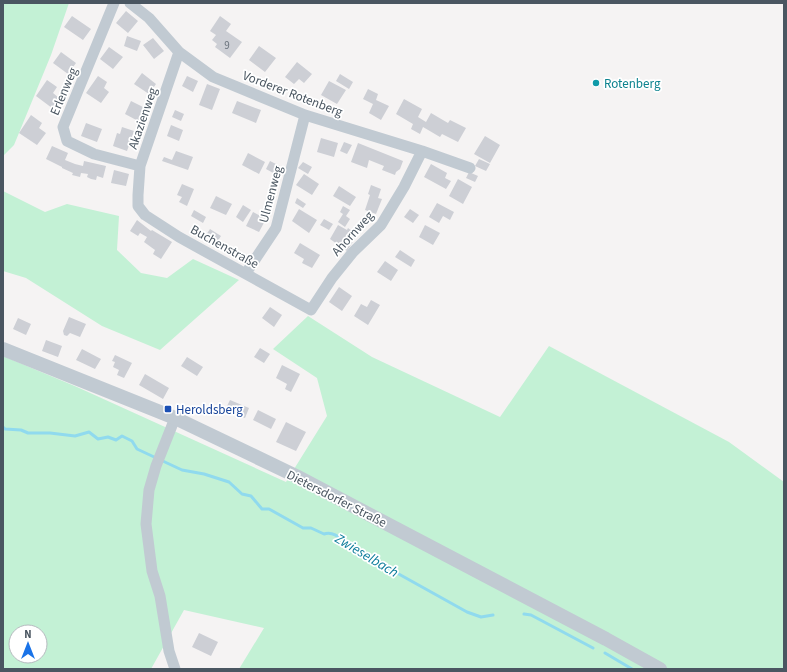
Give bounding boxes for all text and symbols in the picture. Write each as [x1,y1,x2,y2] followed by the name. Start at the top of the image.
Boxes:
[224,38,230,53] house number: 9
[46,64,82,118] street label: Erlenweg
[240,67,346,121] street label: Vorderer Rotenberg
[604,75,661,93] place label: Rotenberg
[591,78,601,88] marker: Rotenberg
[124,85,162,152] street label: Akazienweg
[255,163,287,225] street label: Ulmenweg
[328,207,378,260] street label: Ahornweg
[187,221,262,273] street label: Buchenstraße
[176,401,243,419] place label: Heroldsberg
[163,404,173,414] marker: Heroldsberg
[284,466,390,532] street label: Dietersdorfer Straße
[330,528,402,583] water label: Zwieselbach
[8,624,48,664] north arrow
[24,627,32,642] text: N

